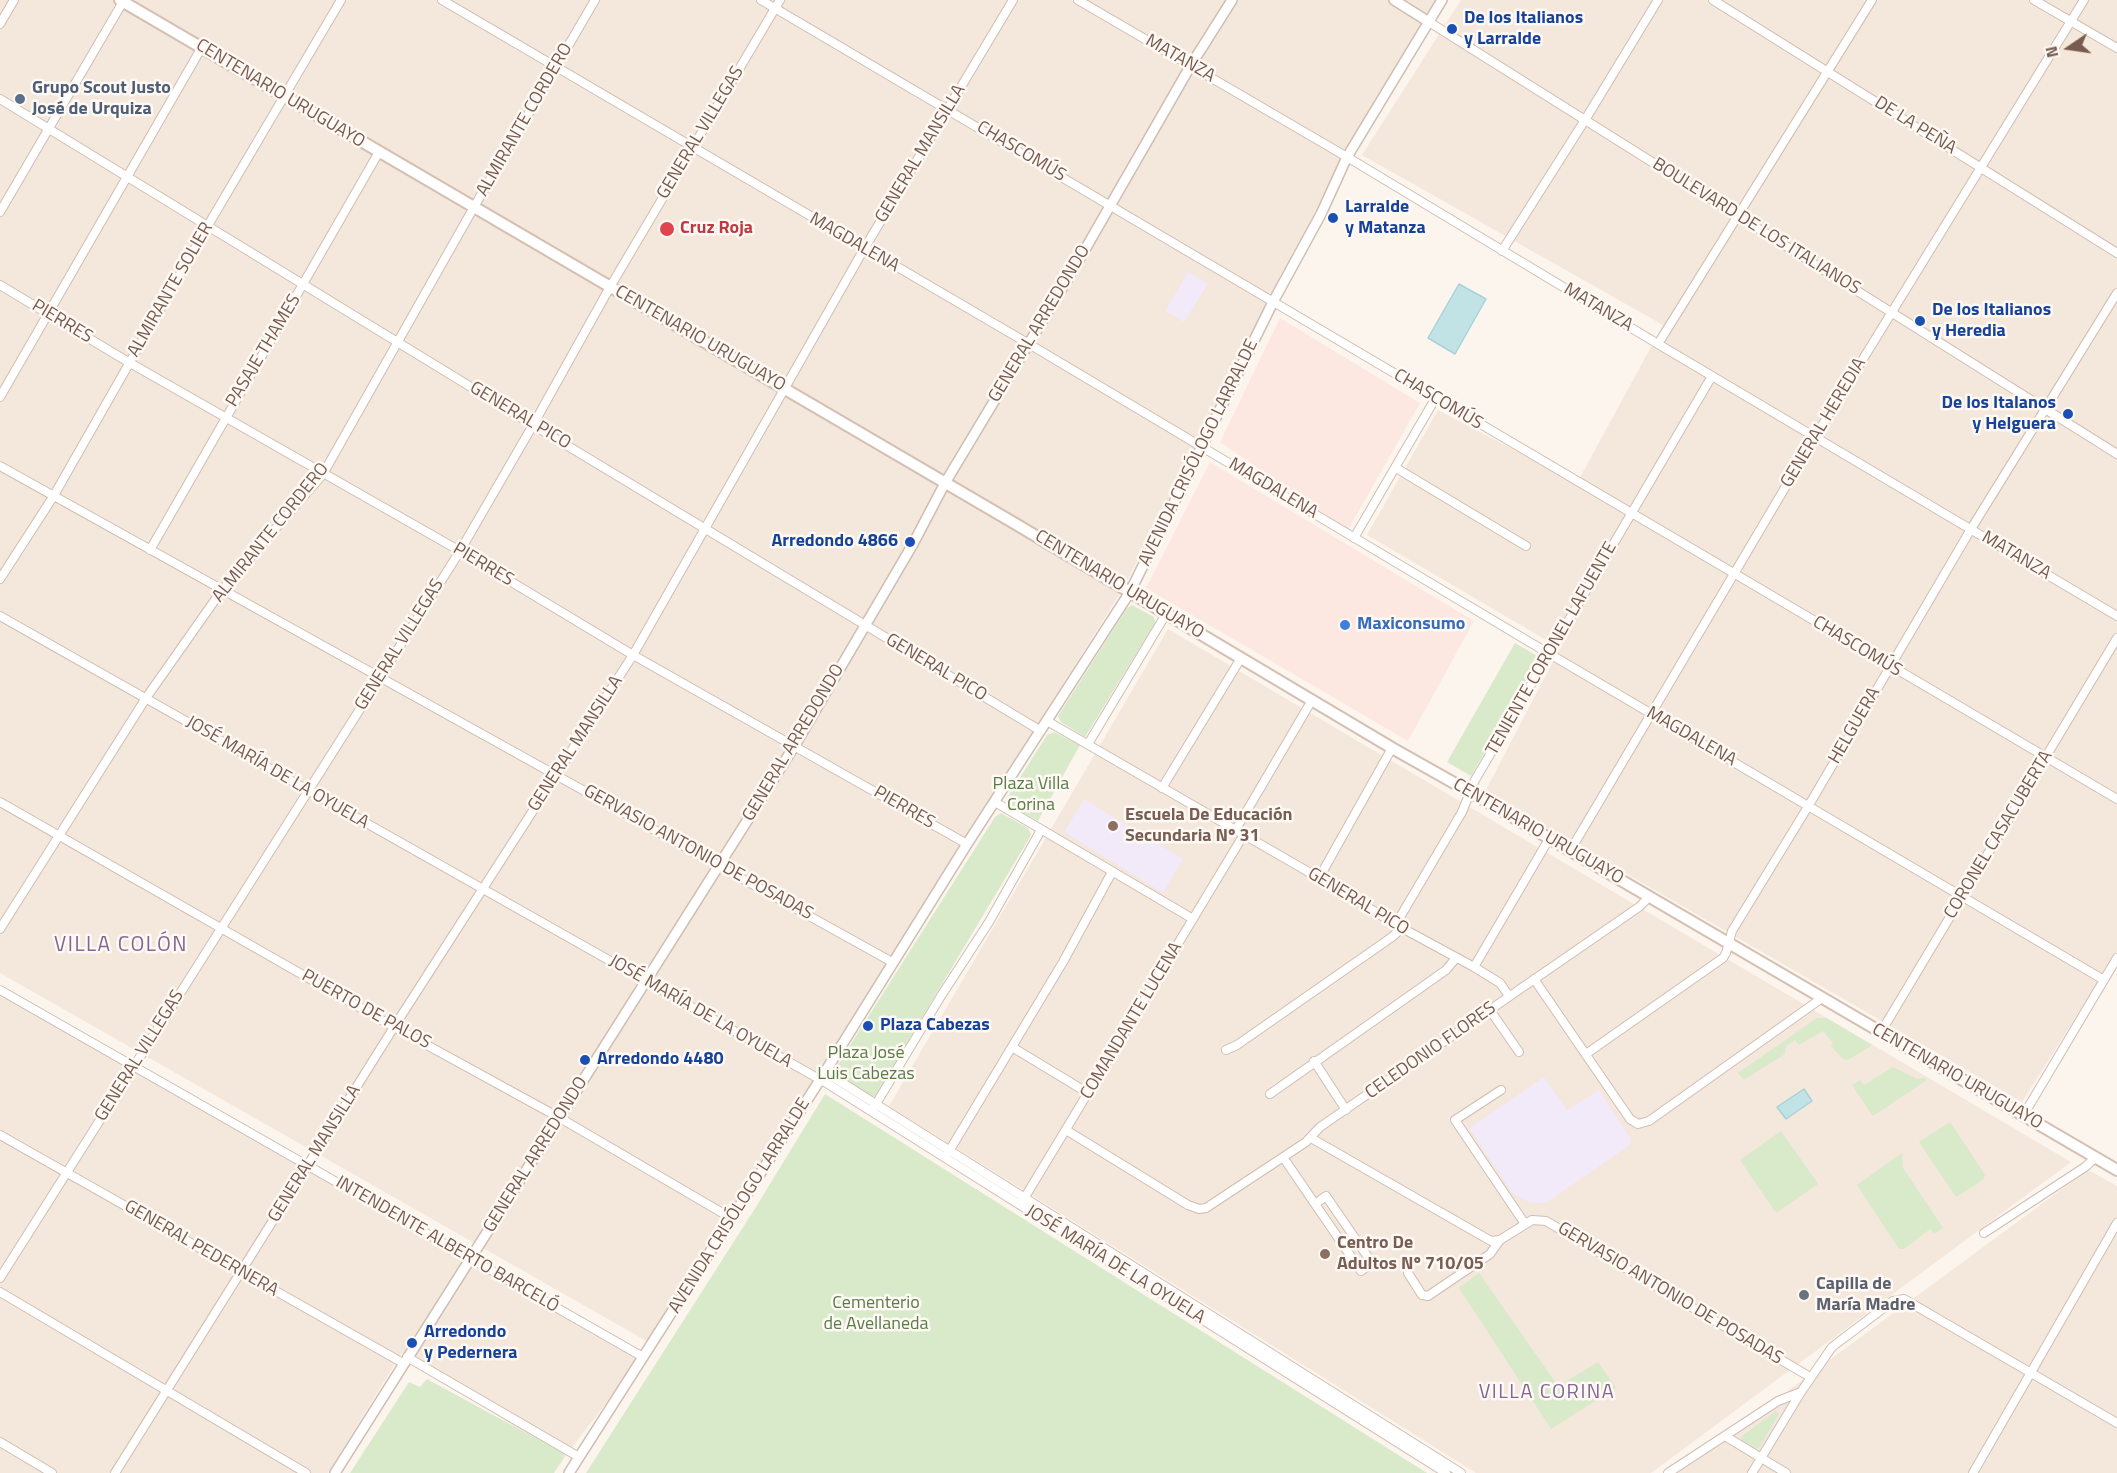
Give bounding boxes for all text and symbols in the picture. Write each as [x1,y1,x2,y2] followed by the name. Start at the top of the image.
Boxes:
[1464,8,1583,50] place label: De los Italianos y Larralde
[2039,18,2099,78] north arrow
[1445,22,1459,36] marker: De los Italianos y Larralde
[1141,30,1219,88] street label: MATANZA
[192,35,368,153] street label: CENTENARIO URUGUAYO
[472,40,578,200] street label: ALMIRANTE CORDERO
[2039,44,2064,60] text: N
[653,63,749,203] street label: GENERAL VILLEGAS
[32,78,171,121] place label: Grupo Scout Justo José de Urquiza
[871,81,971,227] street label: GENERAL MANSILLA
[13,92,27,106] marker: Grupo Scout Justo José de Urquiza
[1870,92,1960,160] street label: DE LA PEÑA
[972,117,1070,187] street label: CHASCOMÚS
[1648,154,1864,300] street label: BOULEVARD DE LOS ITALIANOS
[1345,197,1426,240] place label: Larralde y Matanza
[805,209,903,277] street label: MAGDALENA
[1326,211,1340,225] marker: Larralde y Matanza
[680,218,753,240] place label: Cruz Roja
[124,219,218,361] street label: ALMIRANTE SOLIER
[658,220,676,238] marker: Cruz Roja
[985,242,1095,406] street label: GENERAL ARREDONDO
[1559,279,1637,337] street label: MATANZA
[611,281,789,397] street label: CENTENARIO URUGUAYO
[222,291,306,411] street label: PASAJE THAMES
[28,296,96,348] street label: PIERRES
[1932,300,2051,342] place label: De los Italianos y Heredia
[1913,314,1927,328] marker: De los Italianos y Heredia
[1135,336,1263,570] street label: AVENIDA CRISÓLOGO LARRALDE
[1777,354,1871,492] street label: GENERAL HEREDIA
[1389,365,1487,435] street label: CHASCOMÚS
[466,377,574,455] street label: GENERAL PICO
[1942,393,2056,436] place label: De los Italanos y Helguera
[2061,407,2075,421] marker: De los Italanos y Helguera
[1224,454,1322,524] street label: MAGDALENA
[208,459,334,607] street label: ALMIRANTE CORDERO
[1031,526,1207,644] street label: CENTENARIO URUGUAYO
[1977,527,2055,585] street label: MATANZA
[771,531,898,553] place label: Arredondo 4866
[903,535,917,549] marker: Arredondo 4866
[449,539,517,591] street label: PIERRES
[1482,539,1622,759] street label: TENIENTE CORONEL LAFUENTE
[351,575,449,715] street label: GENERAL VILLEGAS
[1808,612,1906,682] street label: CHASCOMÚS
[1357,614,1465,636] place label: Maxiconsumo
[1338,618,1352,632] marker: Maxiconsumo
[882,629,990,707] street label: GENERAL PICO
[739,661,849,825] street label: GENERAL ARREDONDO
[524,672,628,816] street label: GENERAL MANSILLA
[1824,684,1886,768] street label: HELGUERA
[1642,703,1740,771] street label: MAGDALENA
[182,712,372,834] street label: JOSÉ MARÍA DE LA OYUELA
[1940,747,2058,923] street label: CORONEL CASACUBERTA
[993,774,1069,816] park label: Plaza Villa Corina
[1449,774,1627,890] street label: CENTENARIO URUGUAYO
[580,781,816,925] street label: GERVASIO ANTONIO DE POSADAS
[870,782,938,834] street label: PIERRES
[1125,805,1292,848] place label: Escuela De Educación Secundaria Nº 31
[1106,819,1120,833] marker: Escuela De Educación Secundaria Nº 31
[1304,863,1412,941] street label: GENERAL PICO
[54,933,188,959] district label: VILLA COLÓN
[1076,938,1188,1104] street label: COMANDANTE LUCENA
[605,951,795,1073] street label: JOSÉ MARÍA DE LA OYUELA
[298,966,434,1054] street label: PUERTO DE PALOS
[91,986,189,1126] street label: GENERAL VILLEGAS
[1361,998,1501,1104] street label: CELEDONIO FLORES
[880,1015,990,1037] place label: Plaza Cabezas
[861,1019,875,1033] marker: Plaza Cabezas
[1868,1019,2046,1135] street label: CENTENARIO URUGUAYO
[817,1043,915,1086] park label: Plaza José Luis Cabezas
[597,1049,724,1071] place label: Arredondo 4480
[578,1053,592,1067] marker: Arredondo 4480
[479,1073,593,1237] street label: GENERAL ARREDONDO
[264,1081,366,1227] street label: GENERAL MANSILLA
[665,1094,815,1318] street label: AVENIDA CRISÓLOGO LARRALDE
[332,1172,562,1318] street label: INTENDENTE ALBERTO BARCELÓ
[120,1196,282,1302] street label: GENERAL PEDERNERA
[1021,1201,1209,1329] street label: JOSÉ MARÍA DE LA OYUELA
[1553,1218,1787,1370] street label: GERVASIO ANTONIO DE POSADAS
[1337,1233,1484,1276] place label: Centro De Adultos Nº 710/05
[1318,1247,1332,1261] marker: Centro De Adultos Nº 710/05
[1816,1274,1916,1316] place label: Capilla de María Madre
[1797,1288,1811,1302] marker: Capilla de María Madre
[823,1293,929,1336] park label: Cementerio de Avellaneda
[424,1322,518,1364] place label: Arredondo y Pedernera
[405,1336,419,1350] marker: Arredondo y Pedernera
[1479,1381,1615,1405] district label: VILLA CORINA

